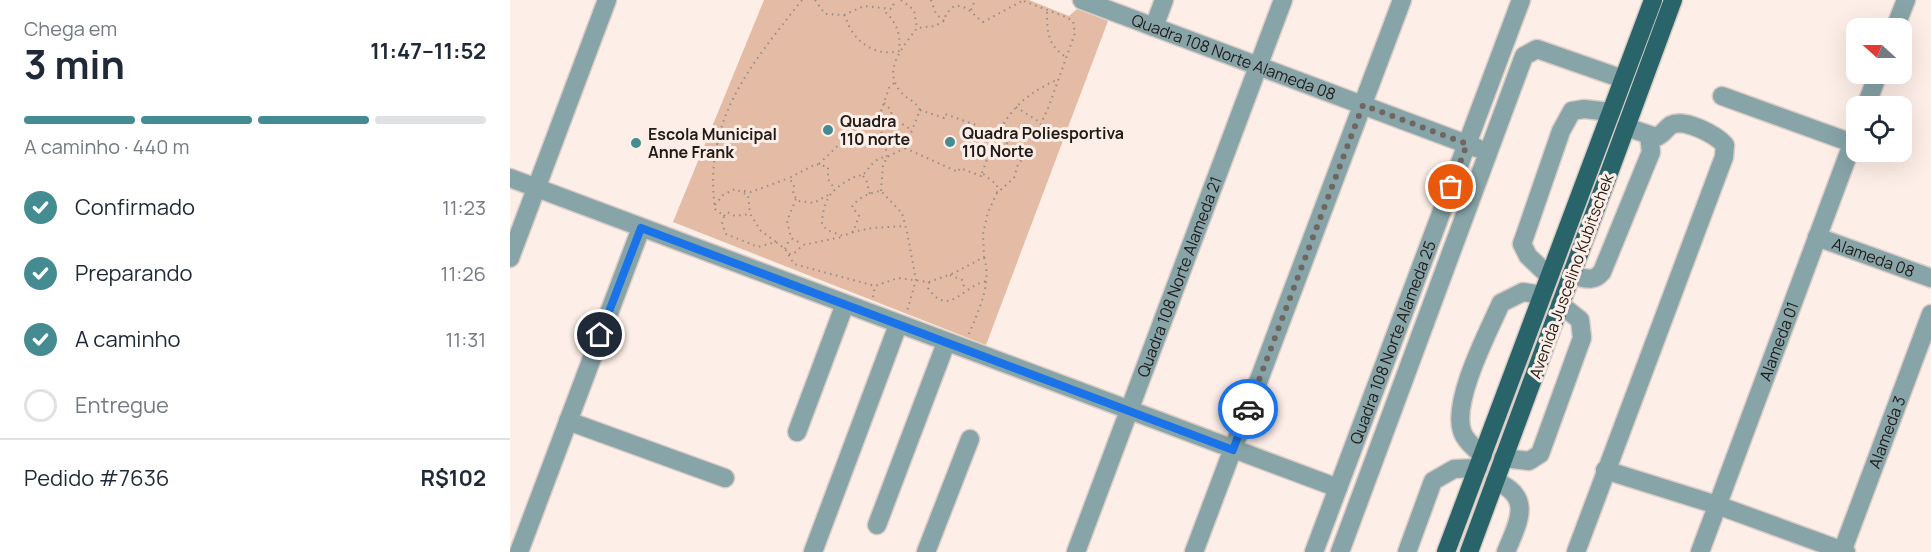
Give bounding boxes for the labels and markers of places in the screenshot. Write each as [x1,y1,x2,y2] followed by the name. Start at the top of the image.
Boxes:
[840,110,910,150] place label: Quadra 110 norte
[962,122,1124,162] place label: Quadra Poliesportiva 110 Norte
[648,123,777,163] place label: Escola Municipal Anne Frank
[821,123,835,137] marker: Quadra 110 norte
[943,135,957,149] marker: Quadra Poliesportiva 110 Norte
[629,136,643,150] marker: Escola Municipal Anne Frank
[1425,161,1476,212] pin
[574,309,625,360] pin

